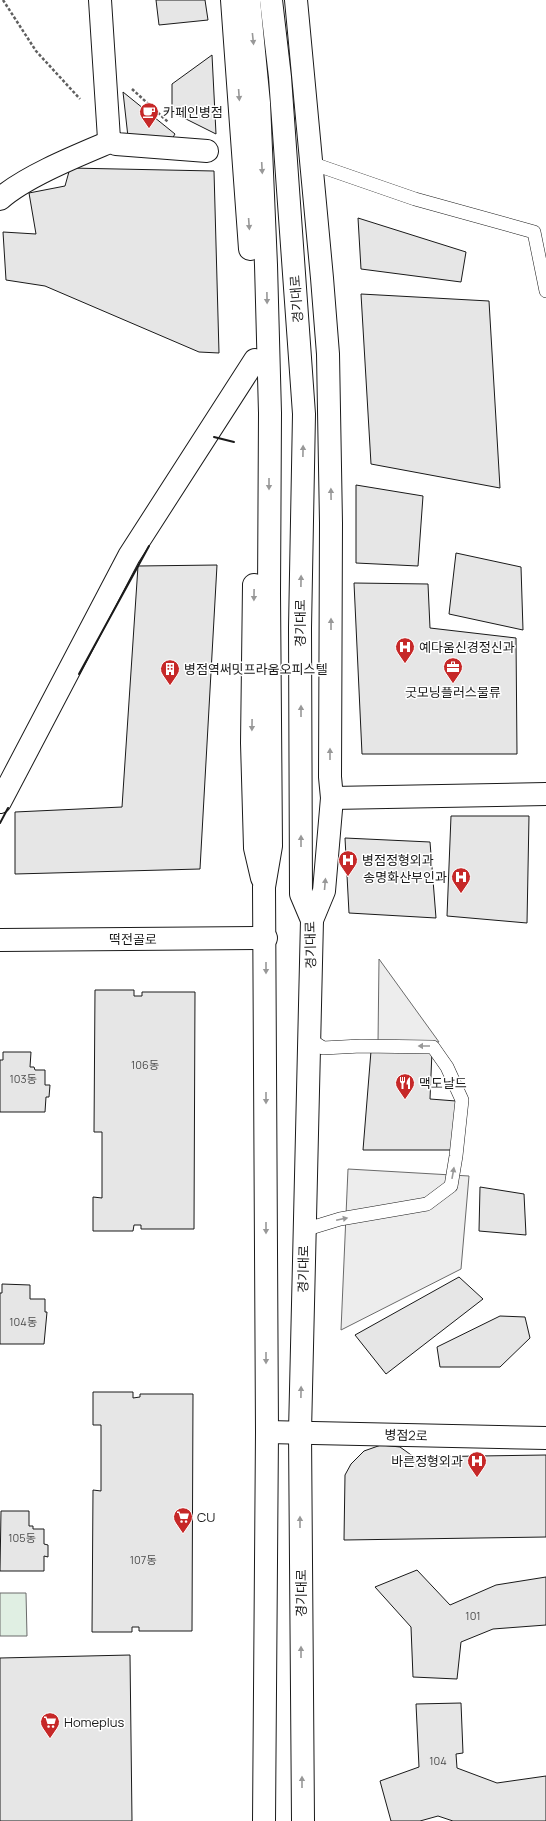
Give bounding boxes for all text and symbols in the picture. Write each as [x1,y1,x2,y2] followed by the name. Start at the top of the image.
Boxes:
[249,33,256,45] one-way arrow
[236,89,243,101] one-way arrow
[138,101,160,129] cafe icon: 카페인병점
[163,103,223,121] place label: 카페인병점
[258,162,265,174] one-way arrow
[245,218,252,230] one-way arrow
[285,274,307,323] street label: 경기대로
[264,292,270,305] one-way arrow
[300,444,306,457] one-way arrow
[266,478,272,491] one-way arrow
[328,487,334,500] one-way arrow
[298,574,304,587] one-way arrow
[251,589,257,602] one-way arrow
[291,599,309,647] street label: 경기대로
[328,617,334,630] one-way arrow
[394,636,416,664] hospital icon: 예다움신경정신과
[419,638,515,656] place label: 예다움신경정신과
[442,656,464,684] office icon: 굿모닝플러스물류
[159,658,181,686] building icon: 병점역써밋프라움오피스텔
[184,660,328,678] place label: 병점역써밋프라움오피스텔
[405,683,501,701] place label: 굿모닝플러스물류
[297,705,304,717] one-way arrow
[249,719,255,732] one-way arrow
[327,747,333,760] one-way arrow
[298,834,304,847] one-way arrow
[337,849,359,877] hospital icon: 병점정형외과
[362,851,434,869] place label: 병점정형외과
[450,866,472,894] hospital icon: 송명화산부인과
[363,868,447,886] place label: 송명화산부인과
[321,878,328,890] one-way arrow
[301,921,319,969] street label: 경기대로
[109,930,157,948] street label: 떡전골로
[263,962,269,975] one-way arrow
[418,1043,430,1050] one-way arrow
[131,1057,159,1072] house number: 106동
[9,1071,37,1086] house number: 103동
[394,1072,416,1100] restaurant icon: 맥도날드
[419,1074,467,1092] place label: 맥도날드
[263,1092,269,1105] one-way arrow
[450,1167,456,1179] one-way arrow
[335,1216,348,1222] one-way arrow
[263,1222,269,1235] one-way arrow
[294,1245,312,1293] street label: 경기대로
[9,1314,37,1329] house number: 104동
[263,1352,269,1365] one-way arrow
[297,1386,304,1398] one-way arrow
[384,1425,428,1445] street label: 병점2로
[466,1450,488,1478] hospital icon: 바른정형외과
[391,1452,463,1470] place label: 바른정형외과
[172,1506,194,1534] supermarket icon: CU
[197,1508,215,1526] place label: CU
[297,1515,303,1528] one-way arrow
[8,1530,36,1545] house number: 105동
[130,1552,156,1567] house number: 107동
[292,1569,310,1617] street label: 경기대로
[465,1608,481,1623] house number: 101
[298,1645,304,1658] one-way arrow
[39,1711,61,1739] supermarket icon: Homeplus
[64,1713,124,1731] place label: Homeplus
[429,1753,447,1768] house number: 104
[299,1775,305,1788] one-way arrow

